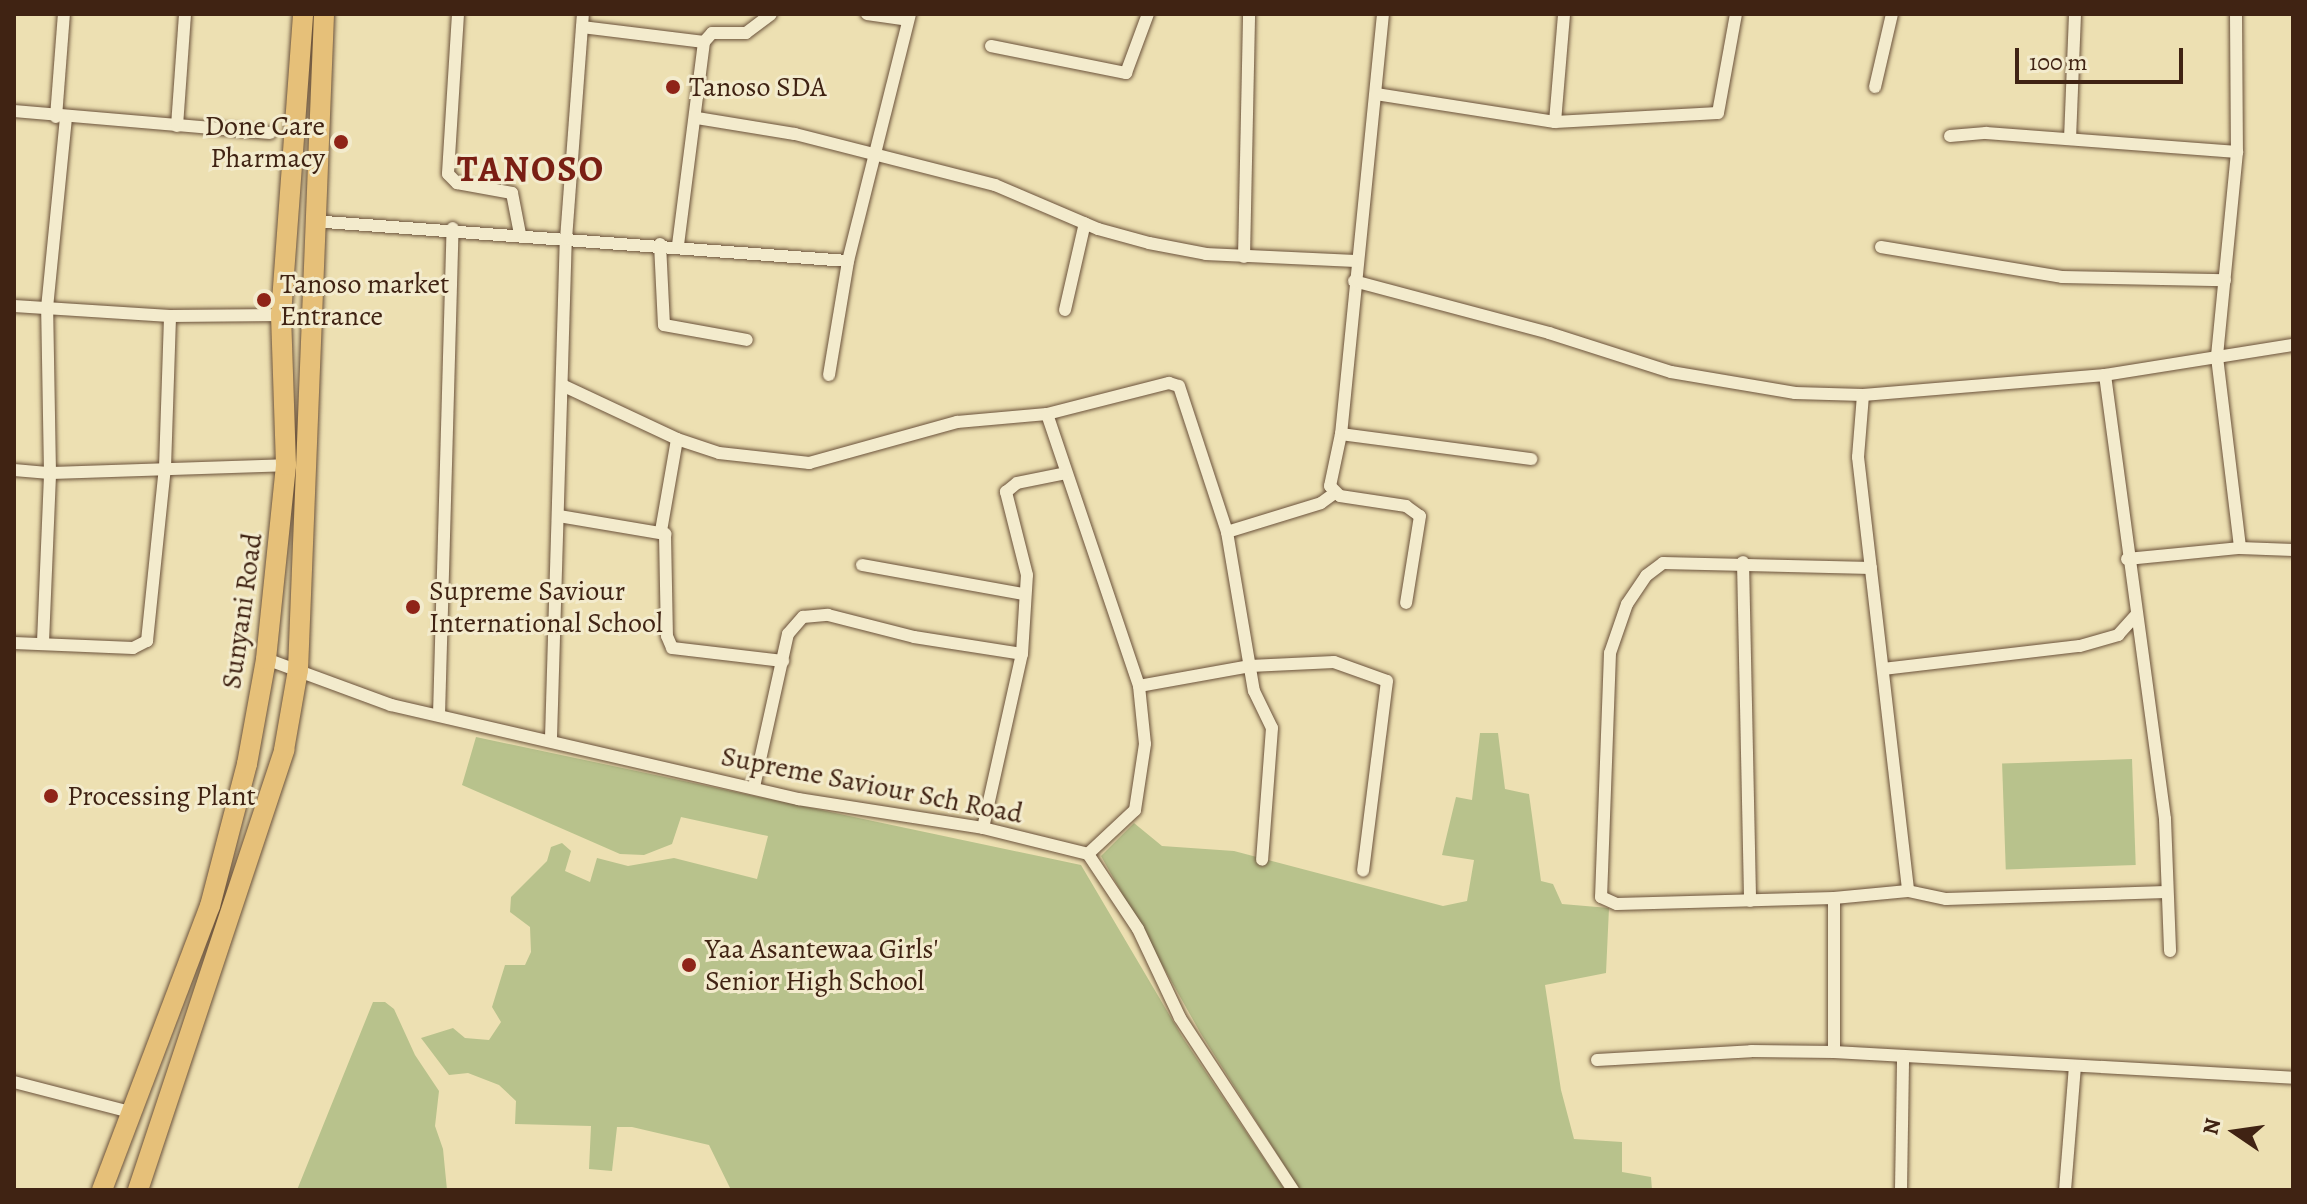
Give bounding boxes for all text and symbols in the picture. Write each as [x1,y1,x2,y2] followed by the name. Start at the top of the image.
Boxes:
[2019,32,2187,82] scale bar
[2029,46,2088,78] text: 100 m
[689,70,827,104] place label: Tanoso SDA
[664,78,682,96] marker: Tanoso SDA
[204,109,325,175] place label: Done Care Pharmacy
[332,133,350,151] marker: Done Care Pharmacy
[457,147,605,191] district label: TANOSO
[280,267,449,333] place label: Tanoso market Entrance
[255,291,273,309] marker: Tanoso market Entrance
[214,531,270,691] street label: Sunyani Road
[429,574,663,640] place label: Supreme Saviour International School
[404,598,422,616] marker: Supreme Saviour International School
[718,739,1026,831] street label: Supreme Saviour Sch Road
[67,779,256,813] place label: Processing Plant
[42,787,60,805] marker: Processing Plant
[705,932,938,998] place label: Yaa Asantewaa Girls' Senior High School
[680,956,698,974] marker: Yaa Asantewaa Girls' Senior High School
[2195,1092,2275,1172] north arrow
[2195,1115,2228,1138] text: N

